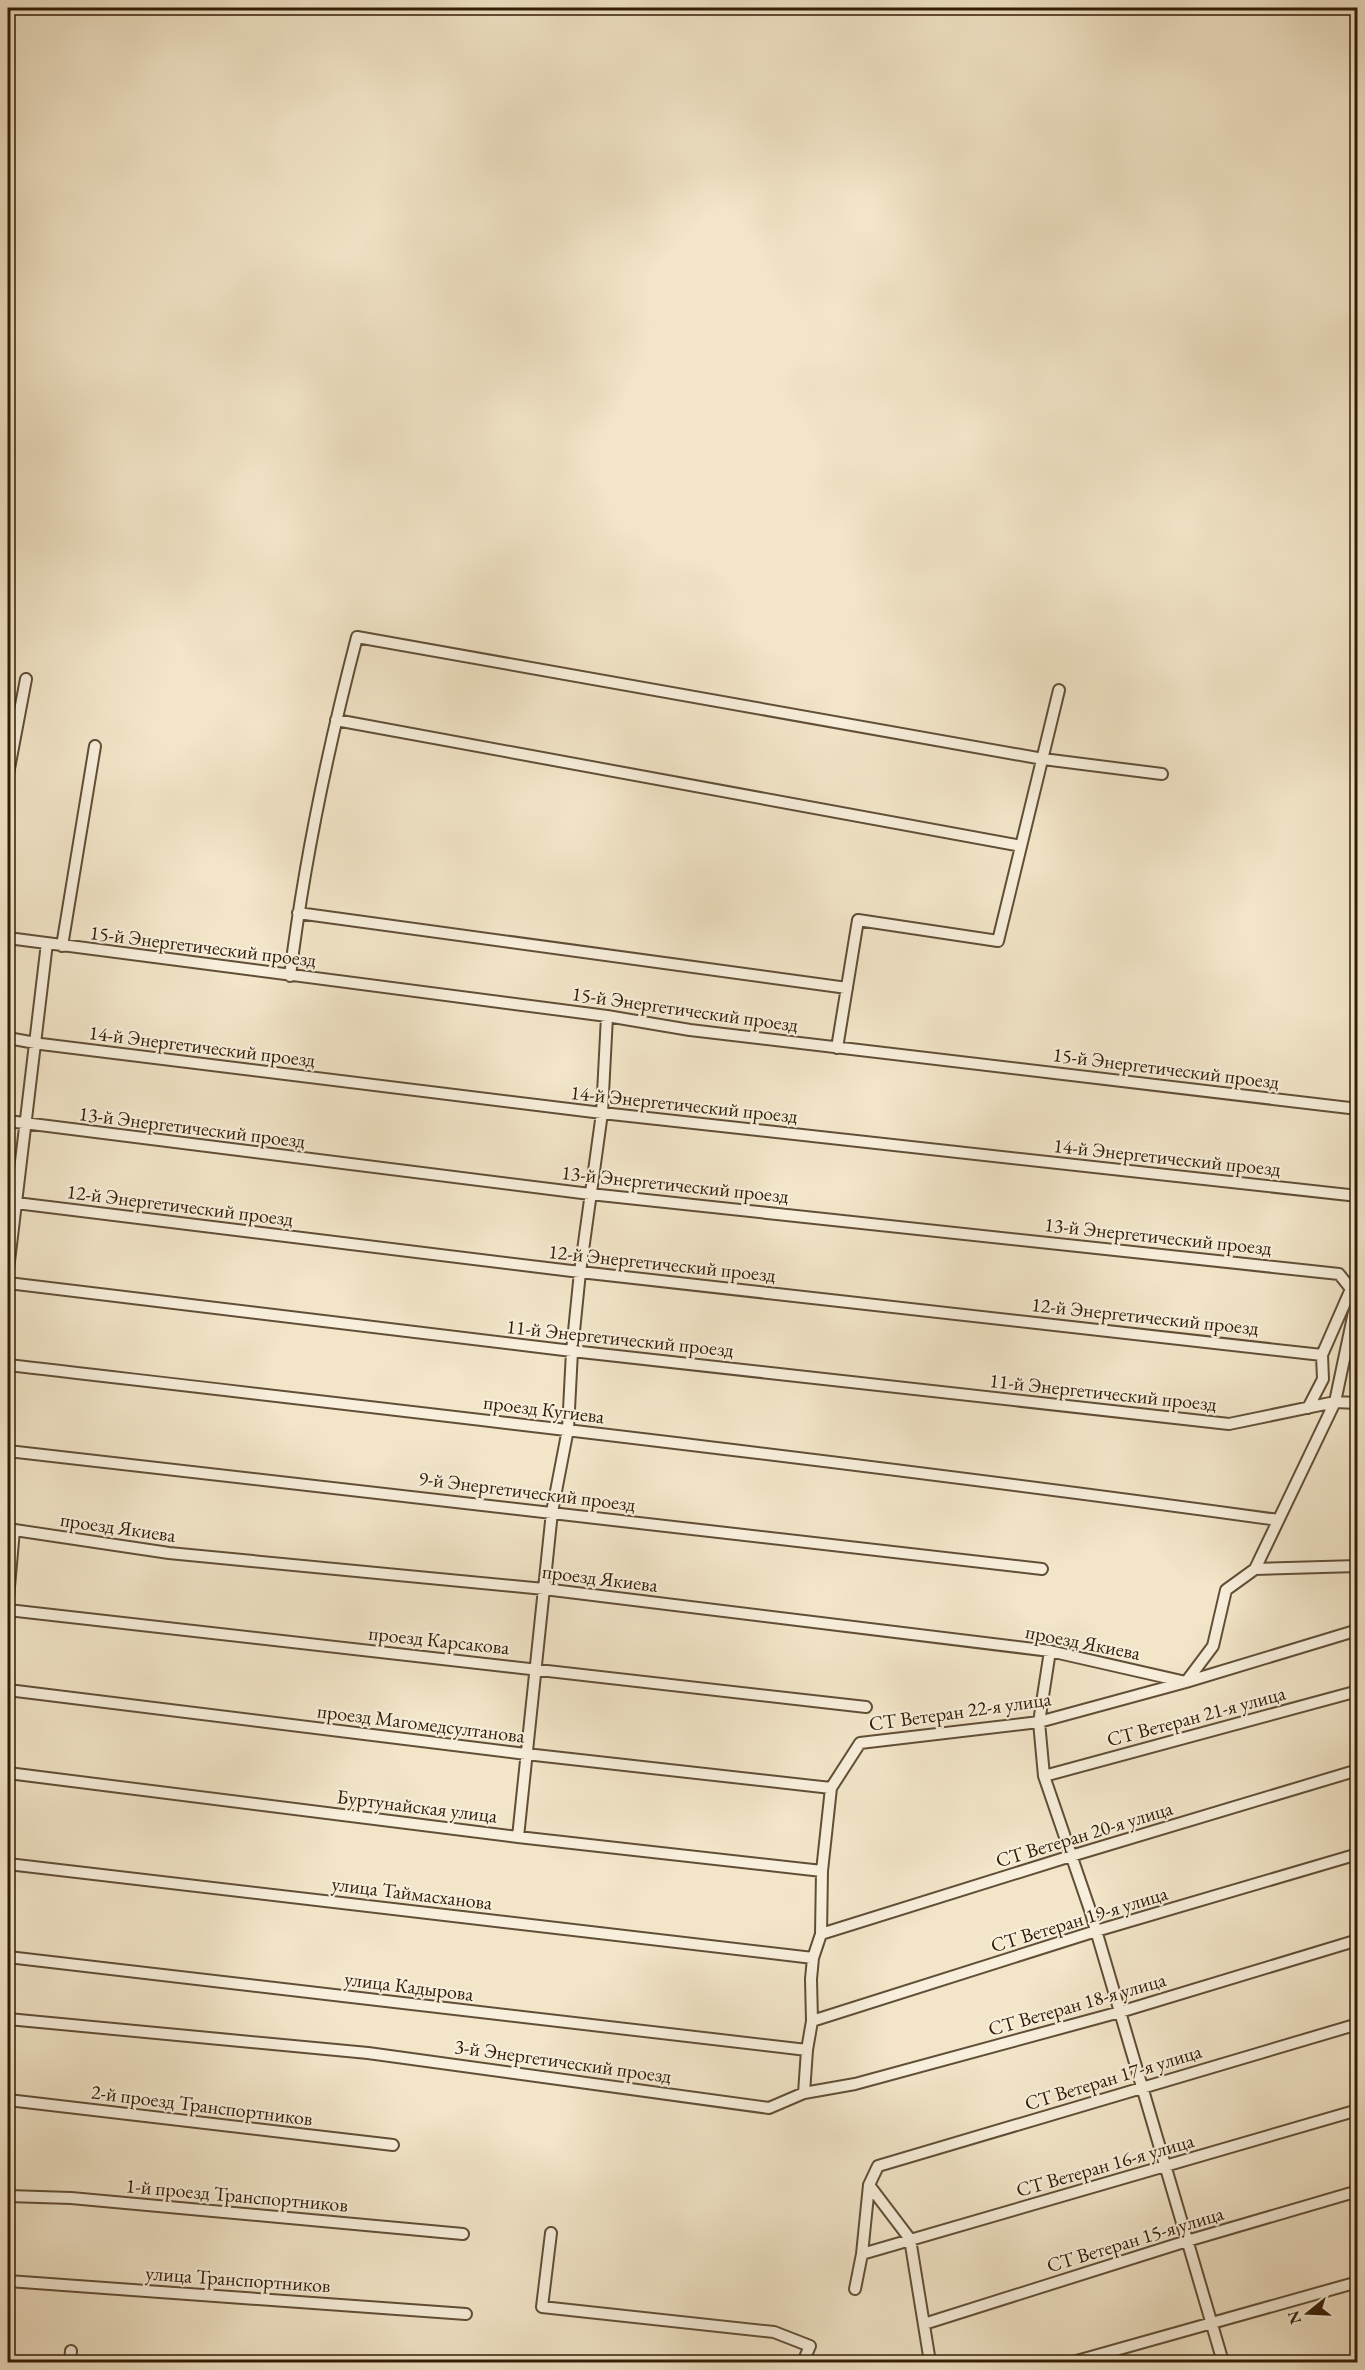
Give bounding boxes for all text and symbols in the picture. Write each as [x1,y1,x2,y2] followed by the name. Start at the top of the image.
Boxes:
[88,919,318,973] street label: 15-й Энергетический проезд
[570,980,800,1038] street label: 15-й Энергетический проезд
[87,1019,317,1073] street label: 14-й Энергетический проезд
[1051,1041,1281,1095] street label: 15-й Энергетический проезд
[569,1079,799,1129] street label: 14-й Энергетический проезд
[77,1100,307,1154] street label: 13-й Энергетический проезд
[1052,1132,1282,1182] street label: 14-й Энергетический проезд
[560,1159,790,1209] street label: 13-й Энергетический проезд
[65,1178,295,1232] street label: 12-й Энергетический проезд
[1043,1211,1273,1261] street label: 13-й Энергетический проезд
[547,1238,777,1288] street label: 12-й Энергетический проезд
[1030,1291,1260,1341] street label: 12-й Энергетический проезд
[505,1313,735,1363] street label: 11-й Энергетический проезд
[988,1367,1218,1417] street label: 11-й Энергетический проезд
[482,1389,606,1429] street label: проезд Кугиева
[417,1465,637,1517] street label: 9-й Энергетический проезд
[59,1506,177,1548] street label: проезд Якиева
[541,1558,659,1598] street label: проезд Якиева
[1023,1618,1143,1666] street label: проезд Якиева
[367,1620,511,1660] street label: проезд Карсакова
[1104,1680,1288,1752] street label: СТ Ветеран 21-я улица
[867,1685,1053,1737] street label: СТ Ветеран 22-я улица
[316,1697,526,1749] street label: проезд Магомедсултанова
[335,1783,499,1829] street label: Буртунайская улица
[992,1795,1176,1873] street label: СТ Ветеран 20-я улица
[330,1870,494,1916] street label: улица Таймасханова
[987,1880,1171,1958] street label: СТ Ветеран 19-я улица
[343,1965,475,2007] street label: улица Кадырова
[985,1966,1169,2042] street label: СТ Ветеран 18-я улица
[453,2033,673,2089] street label: 3-й Энергетический проезд
[1021,2038,1205,2116] street label: СТ Ветеран 17-я улица
[90,2079,314,2131] street label: 2-й проезд Транспортников
[1013,2127,1197,2203] street label: СТ Ветеран 16-я улица
[125,2172,349,2218] street label: 1-й проезд Транспортников
[1043,2200,1227,2278] street label: СТ Ветеран 15-я улица
[145,2260,331,2298] street label: улица Транспортников
[1278,2283,1338,2343] north arrow
[1282,2308,1306,2327] text: N

